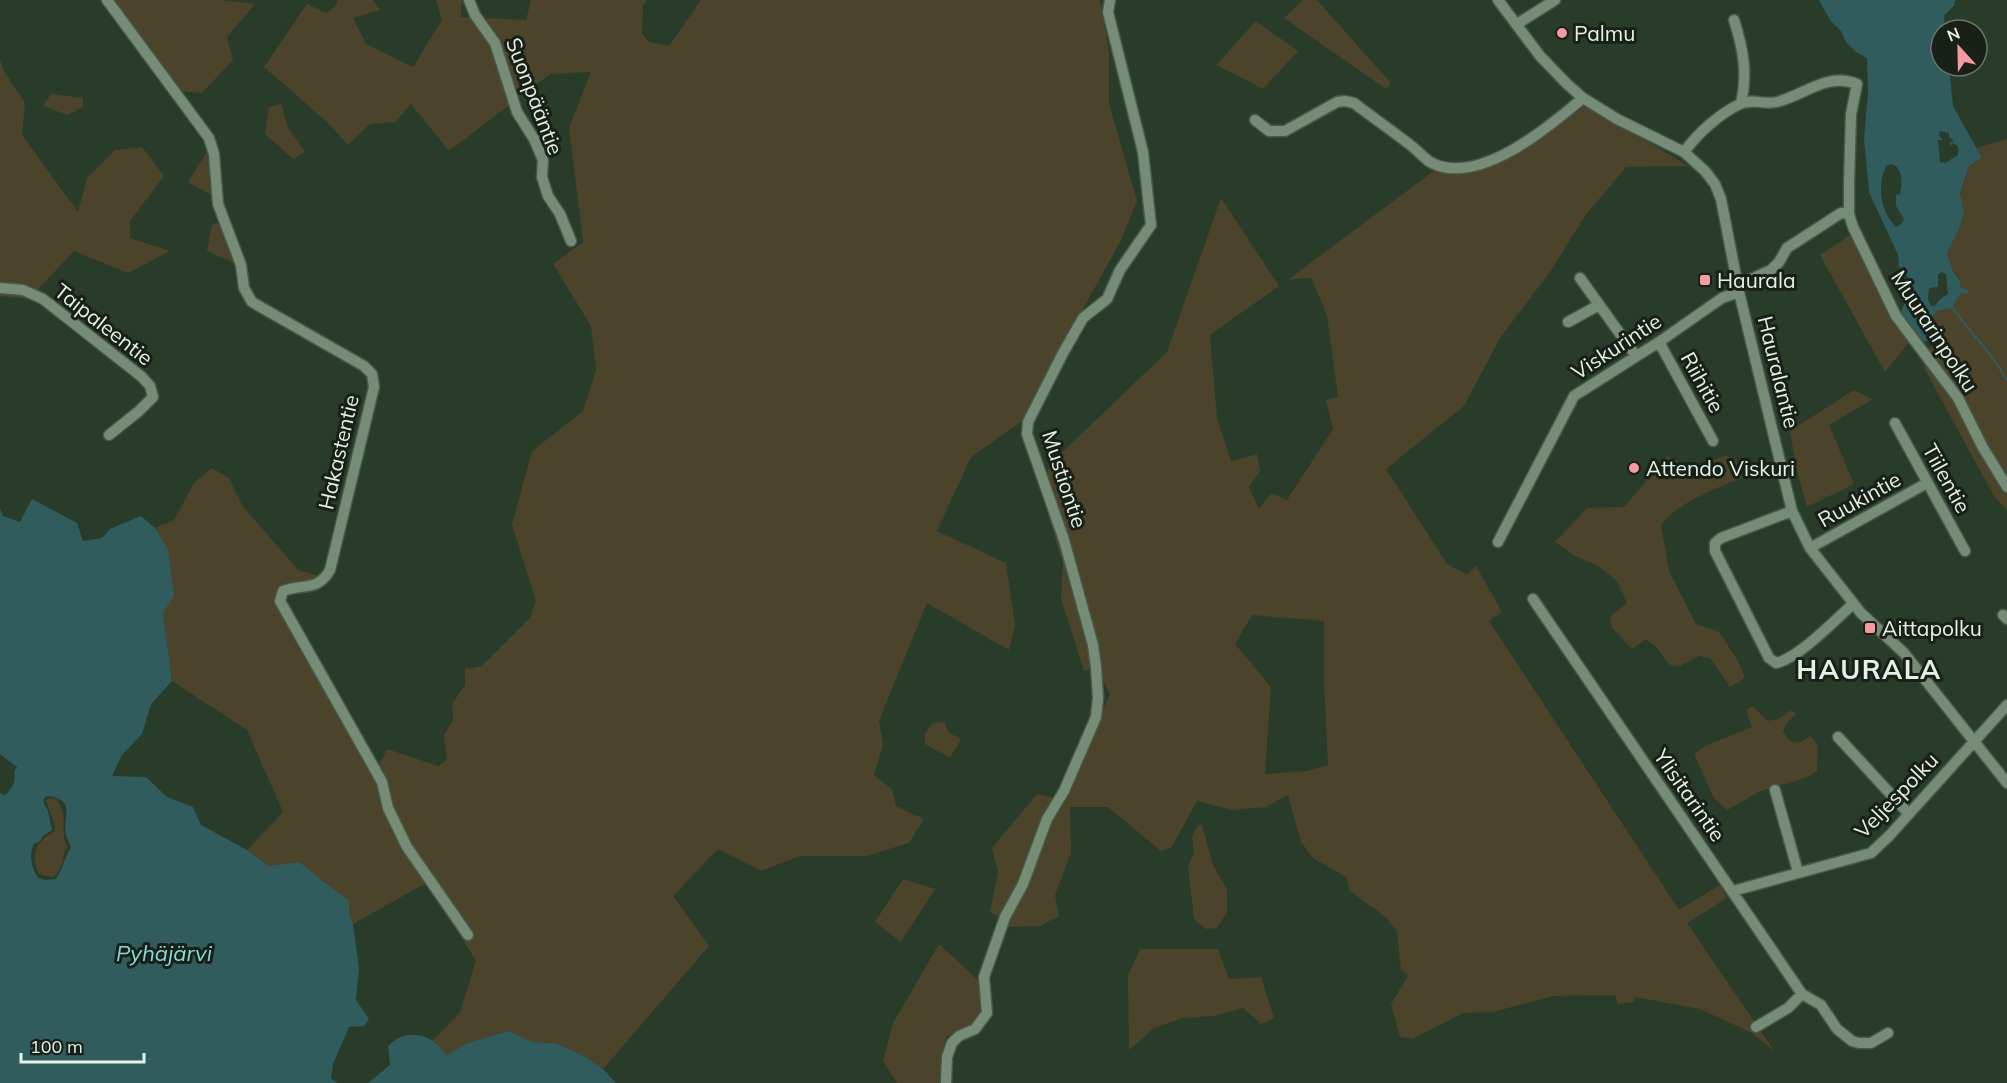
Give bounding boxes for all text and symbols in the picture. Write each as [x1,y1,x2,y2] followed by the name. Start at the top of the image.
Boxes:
[1929,18,1989,78] north arrow
[1574,20,1635,46] place label: Palmu
[1944,23,1963,46] text: N
[1555,26,1569,40] marker: Palmu
[501,34,569,158] street label: Suonpääntie
[1886,265,1984,397] street label: Muurarinpolku
[1717,267,1796,293] place label: Haurala
[1698,273,1712,287] marker: Haurala
[50,277,158,371] street label: Taipaleentie
[1566,307,1666,385] street label: Viskurintie
[1753,313,1805,431] street label: Hauralantie
[1676,347,1730,417] street label: Riihitie
[312,392,364,512] street label: Hakastentie
[1037,427,1093,531] street label: Mustiontie
[1917,439,1977,517] street label: Tiilentie
[1646,455,1795,481] place label: Attendo Viskuri
[1627,461,1641,475] marker: Attendo Viskuri
[1813,466,1905,532] street label: Ruukintie
[1882,615,1982,641] place label: Aittapolku
[1863,621,1877,635] marker: Aittapolku
[1796,652,1942,686] district label: HAURALA
[1648,743,1731,846] street label: Ylisitarintie
[1849,747,1943,843] street label: Veljespolku
[116,939,213,967] water label: Pyhäjärvi
[21,1026,144,1064] scale bar
[30,1035,83,1058] text: 100 m

